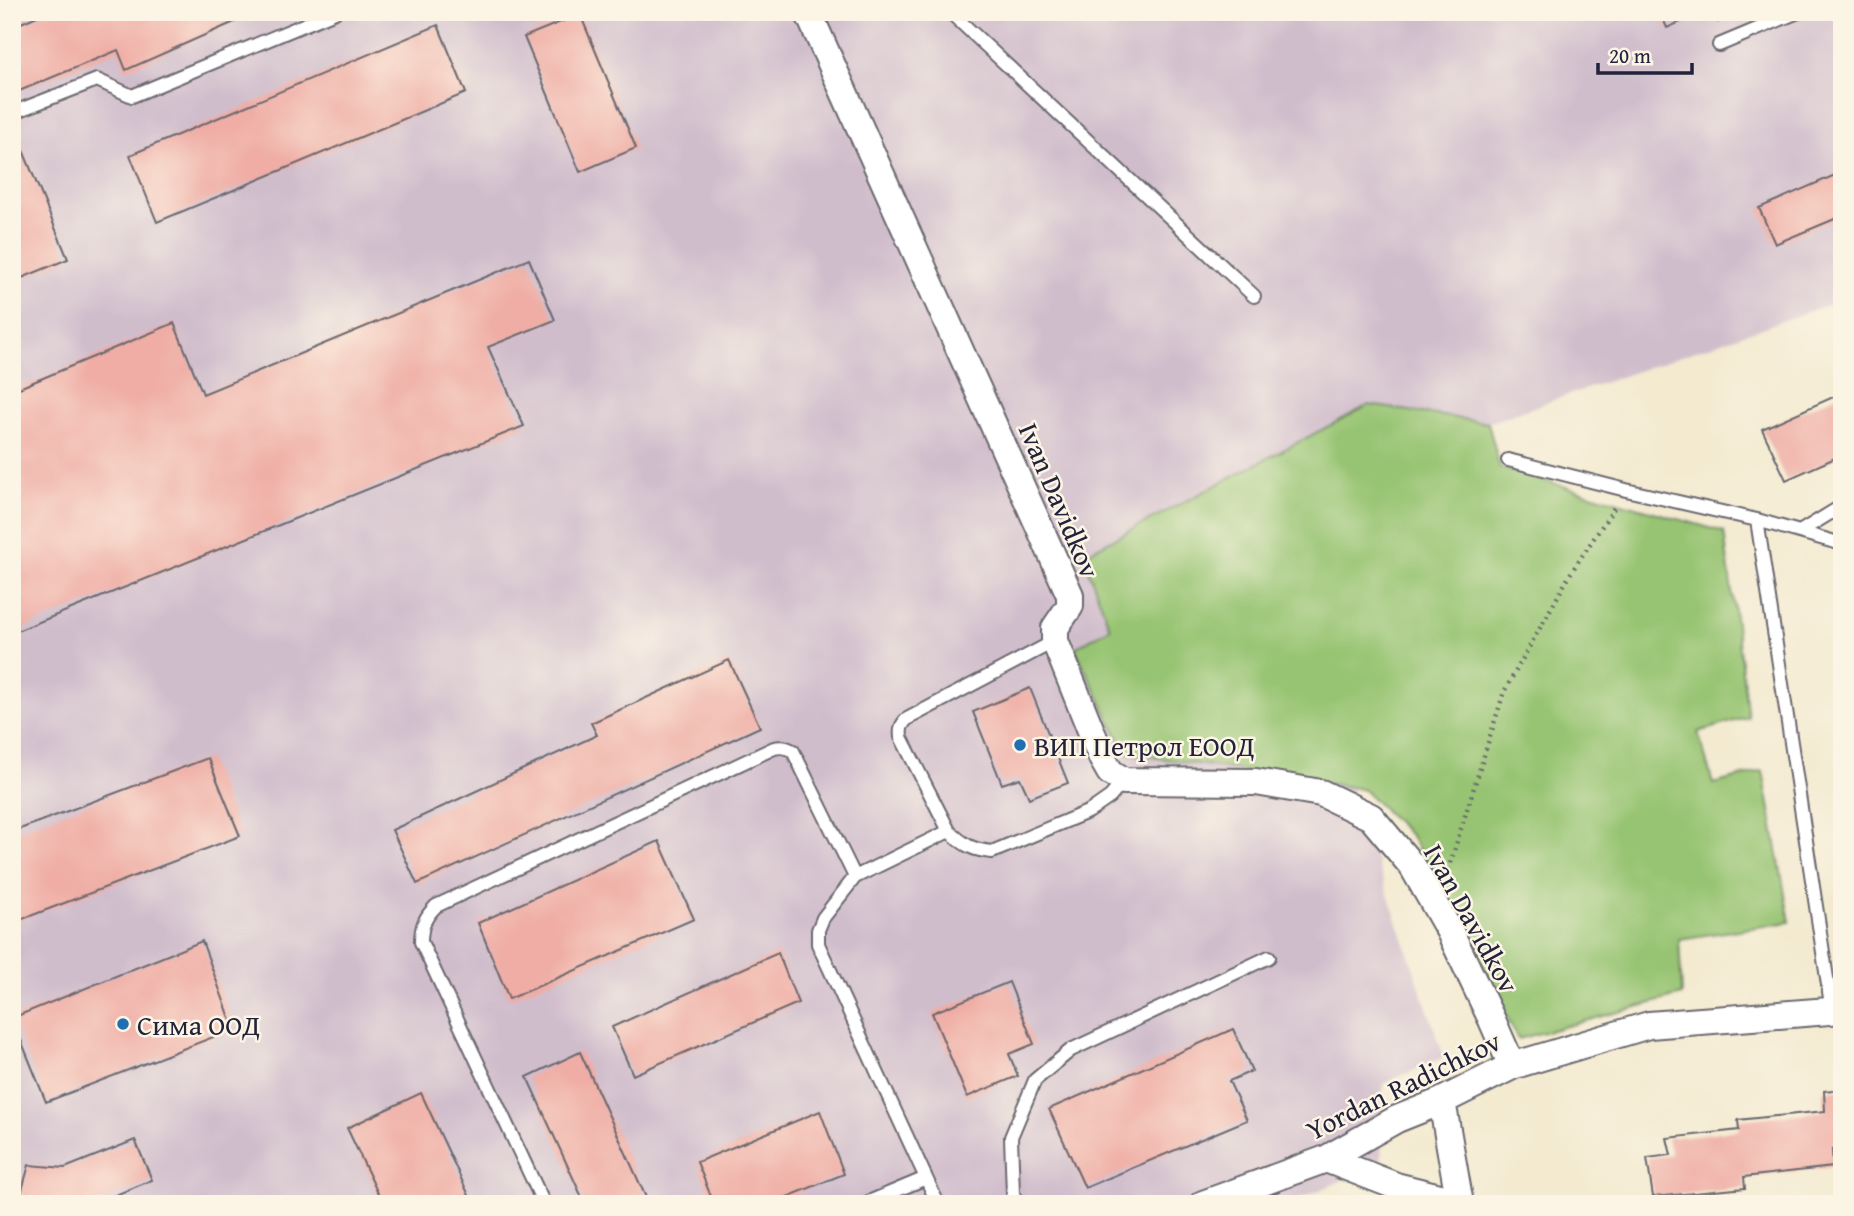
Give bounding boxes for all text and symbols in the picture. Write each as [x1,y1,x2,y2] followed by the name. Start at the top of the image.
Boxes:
[1598,32,1693,76] scale bar
[1609,40,1651,71] text: 20 m
[1009,416,1111,584] street label: Ivan Davidkov
[1034,725,1255,766] place label: ВИП Петрол ЕООД
[1012,737,1028,753] marker: ВИП Петрол ЕООД
[1414,836,1530,1000] street label: Ivan Davidkov
[137,1004,260,1045] place label: Сима ООД
[115,1016,131,1032] marker: Сима ООД
[1299,1020,1507,1150] street label: Yordan Radichkov

